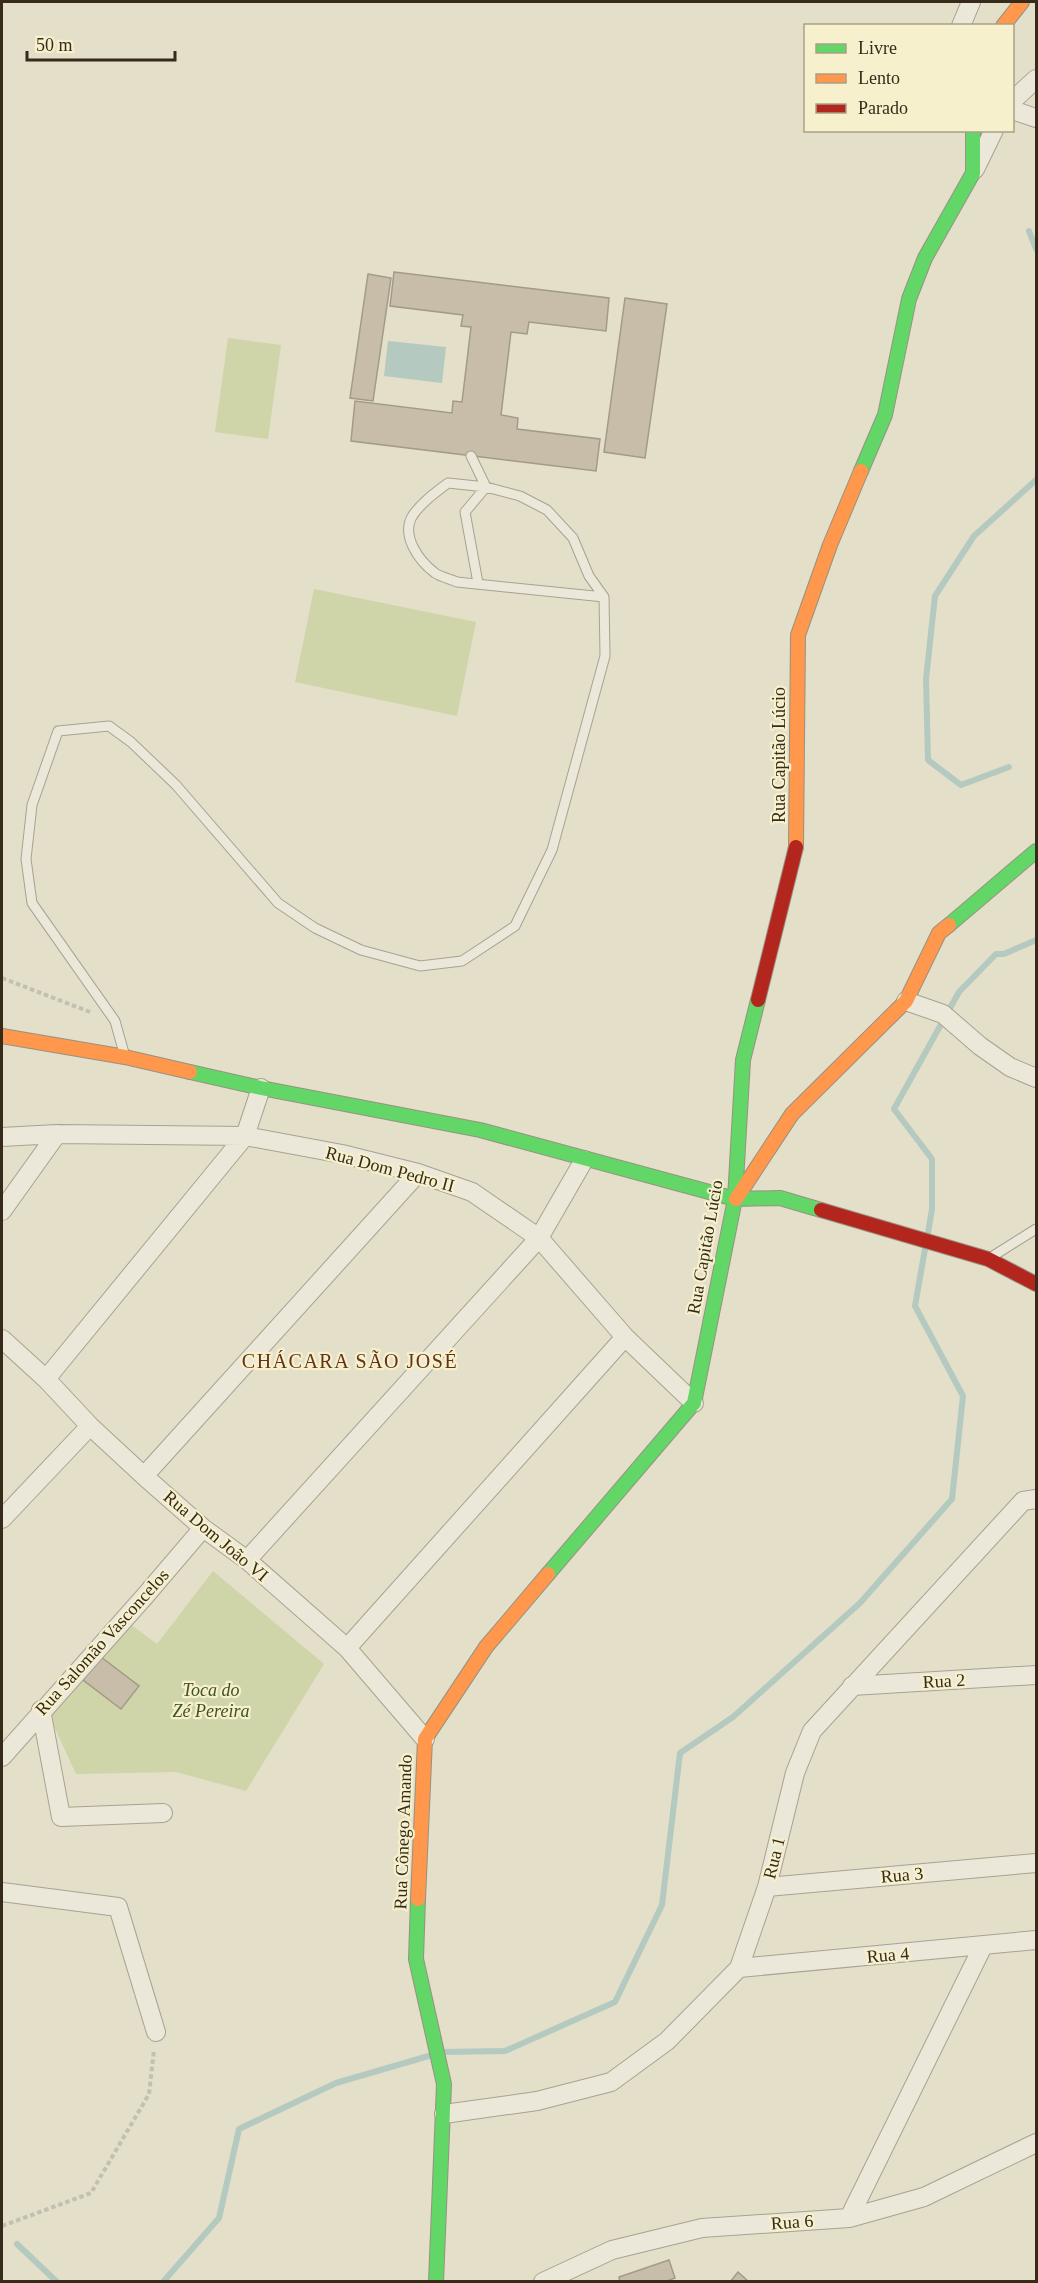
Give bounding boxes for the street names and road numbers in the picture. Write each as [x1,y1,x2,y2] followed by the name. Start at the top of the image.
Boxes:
[769,687,789,823] street label: Rua Capitão Lúcio
[323,1142,457,1196] street label: Rua Dom Pedro II
[683,1178,727,1316] street label: Rua Capitão Lúcio
[160,1487,272,1585] street label: Rua Dom João VI
[31,1565,173,1719] street label: Rua Salomão Vasconcelos
[922,1670,966,1692] street label: Rua 2
[390,1754,416,1910] street label: Rua Cônego Amando
[759,1835,789,1881] street label: Rua 1
[880,1863,924,1887] street label: Rua 3
[866,1943,910,1967] street label: Rua 4
[770,2211,814,2233] street label: Rua 6

